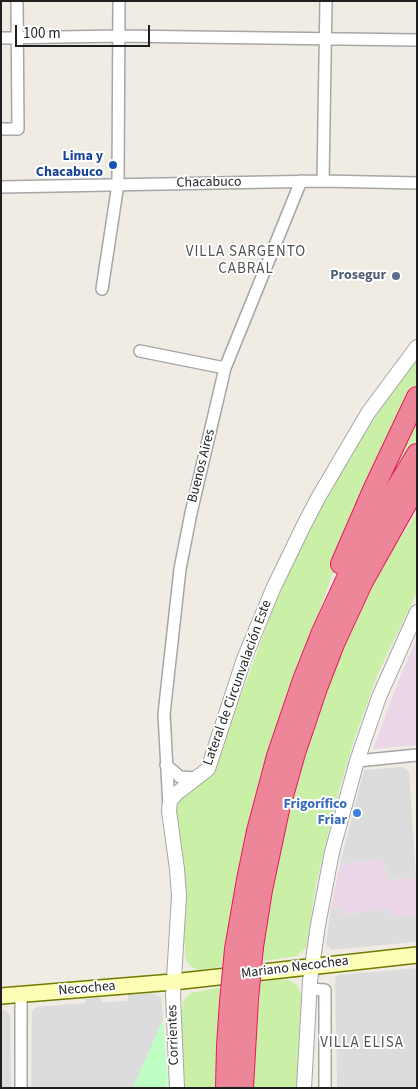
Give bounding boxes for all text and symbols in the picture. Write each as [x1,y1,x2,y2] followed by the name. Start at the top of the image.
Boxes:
[18,15,152,47] scale bar
[23,23,61,44] text: 100 m
[36,149,103,182] place label: Lima y Chacabuco
[107,159,119,171] marker: Lima y Chacabuco
[176,174,242,192] street label: Chacabuco
[184,244,308,279] district label: VILLA SARGENTO CABRAL
[330,268,386,284] place label: Prosegur
[390,270,402,282] marker: Prosegur
[185,427,219,505] street label: Buenos Aires
[200,598,276,768] street label: Lateral de Circunvalación Este
[284,797,347,830] place label: Frigorífico Friar
[351,807,363,819] marker: Frigorífico Friar
[240,953,350,983] street label: Mariano Necochea
[58,978,116,1000] street label: Necochea
[165,1004,183,1066] street label: Corrientes
[319,1035,405,1053] district label: VILLA ELISA

